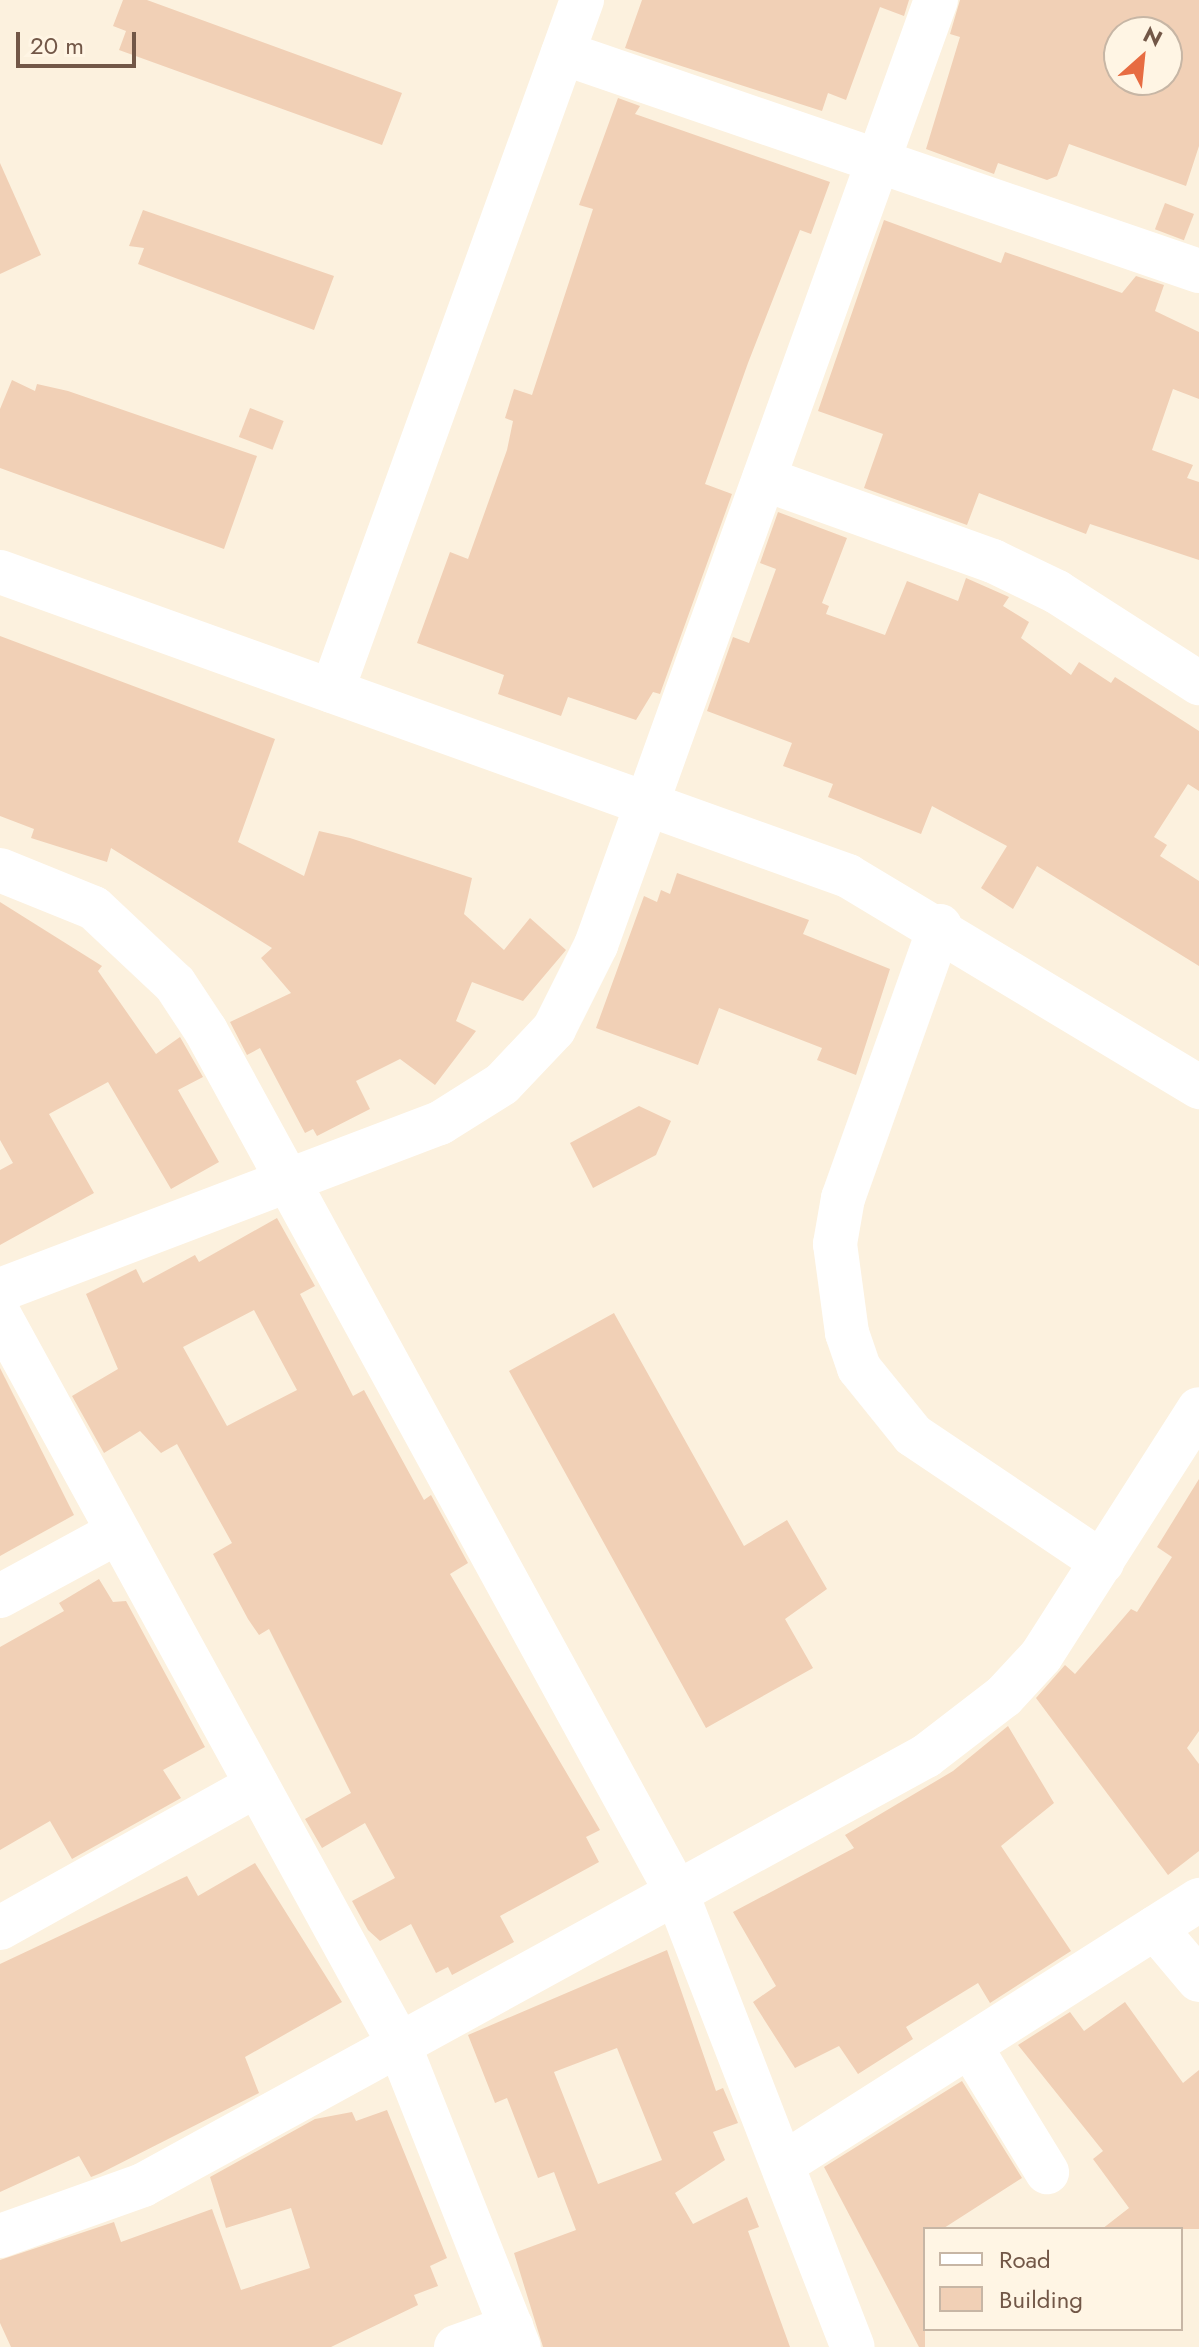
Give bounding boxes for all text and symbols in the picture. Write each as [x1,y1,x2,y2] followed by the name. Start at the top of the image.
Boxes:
[20,16,140,66] scale bar
[1103,16,1183,96] north arrow
[1138,18,1168,55] text: N
[30,28,84,63] text: 20 m
[923,2227,1183,2331] legend
[999,2242,1051,2277] text: Road
[999,2282,1083,2317] text: Building

